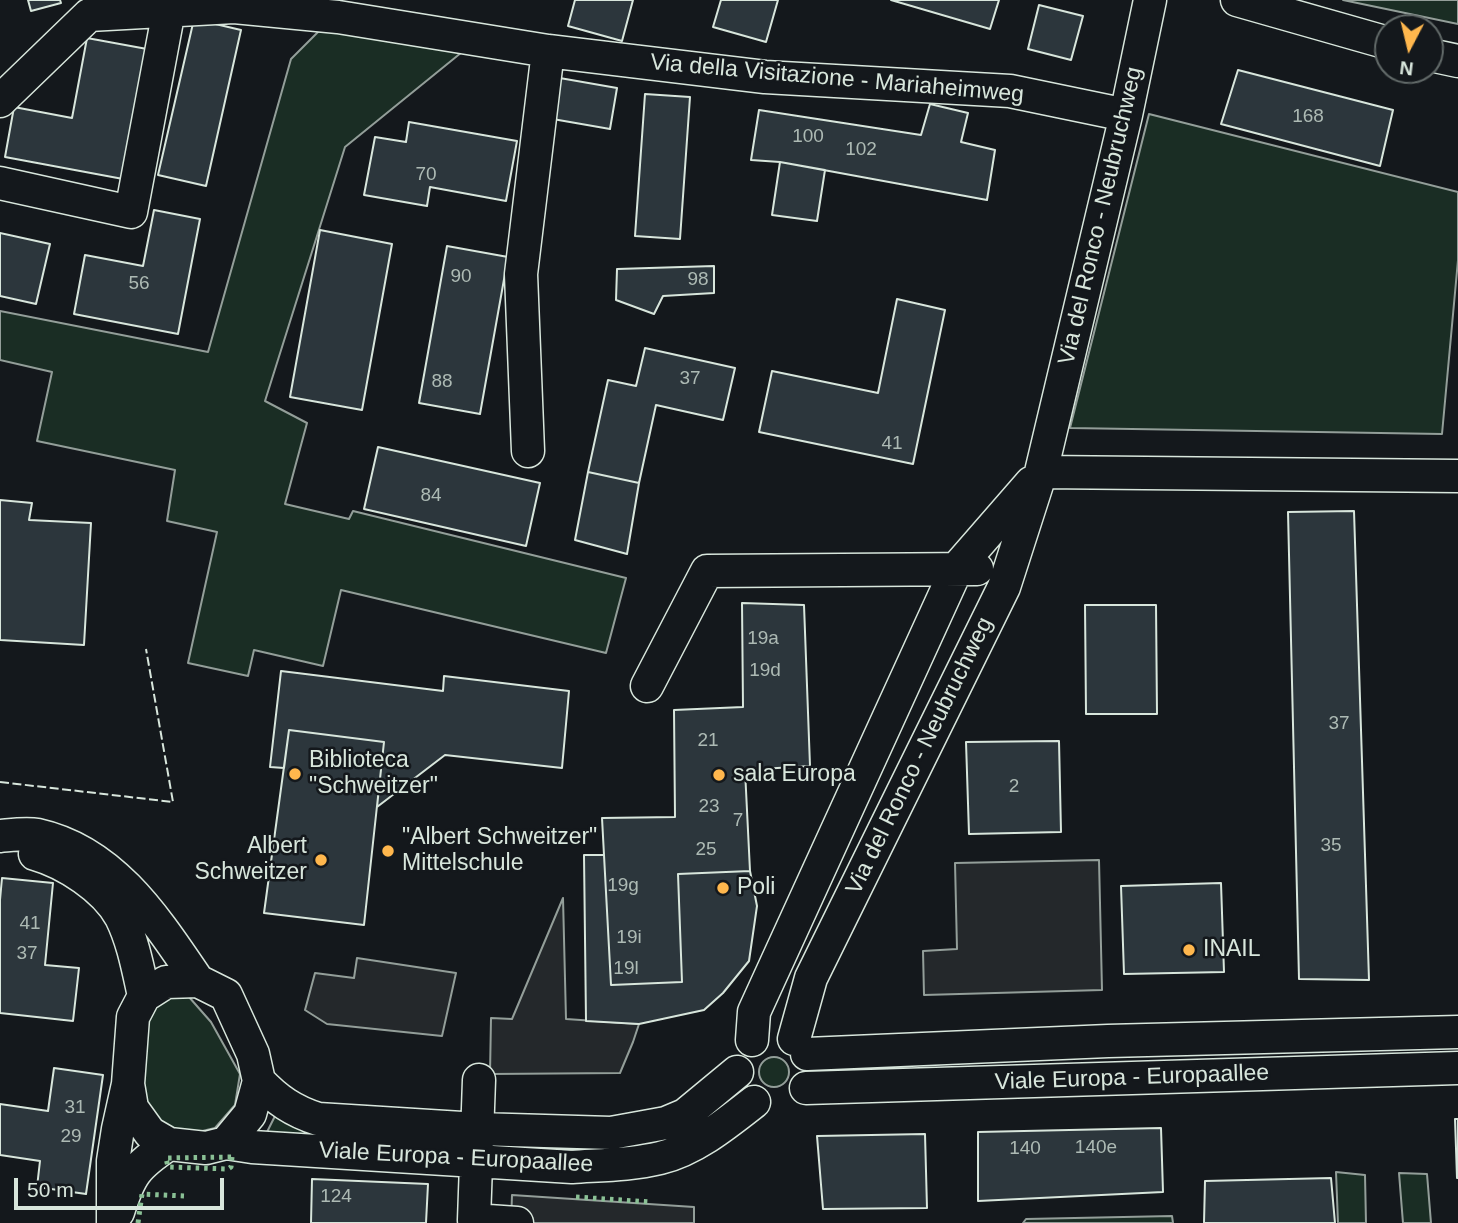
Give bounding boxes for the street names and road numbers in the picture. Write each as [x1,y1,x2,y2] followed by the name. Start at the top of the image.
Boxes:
[649,49,1025,109] street label: Via della Visitazione - Mariaheimweg
[1053,64,1149,368] street label: Via del Ronco - Neubruchweg
[841,613,999,899] street label: Via del Ronco - Neubruchweg
[994,1059,1270,1097] street label: Viale Europa - Europaallee
[318,1137,594,1179] street label: Viale Europa - Europaallee

